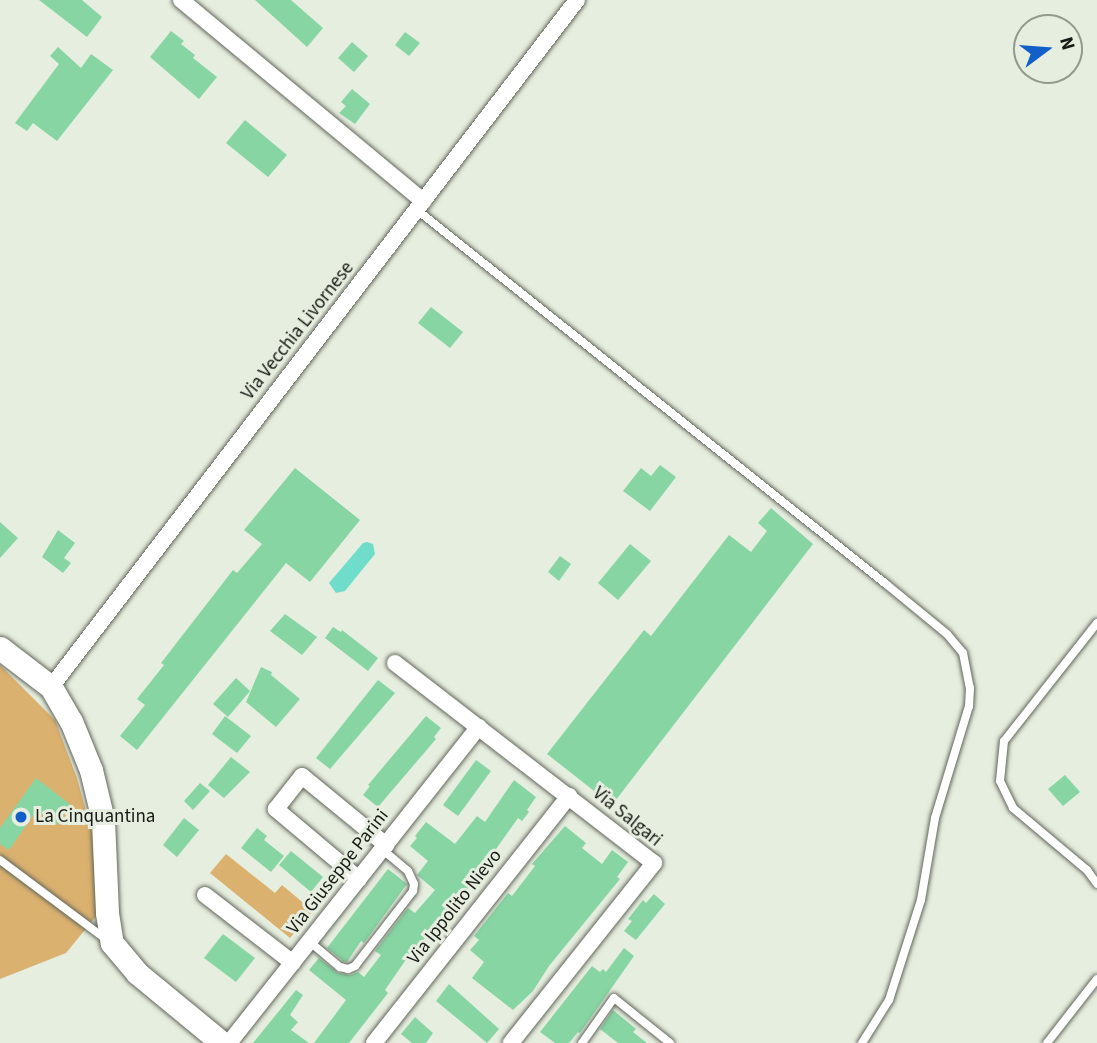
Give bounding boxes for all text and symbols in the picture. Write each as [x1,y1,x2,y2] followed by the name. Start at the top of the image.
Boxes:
[1013,14,1083,84] north arrow
[1052,34,1081,53] text: N
[237,257,359,405] street label: Via Vecchia Livornese
[588,782,666,852] street label: Via Salgari
[282,805,394,939] street label: Via Giuseppe Parini
[35,806,155,828] place label: La Cinquantina
[13,809,29,825] marker: La Cinquantina
[403,845,507,969] street label: Via Ippolito Nievo

